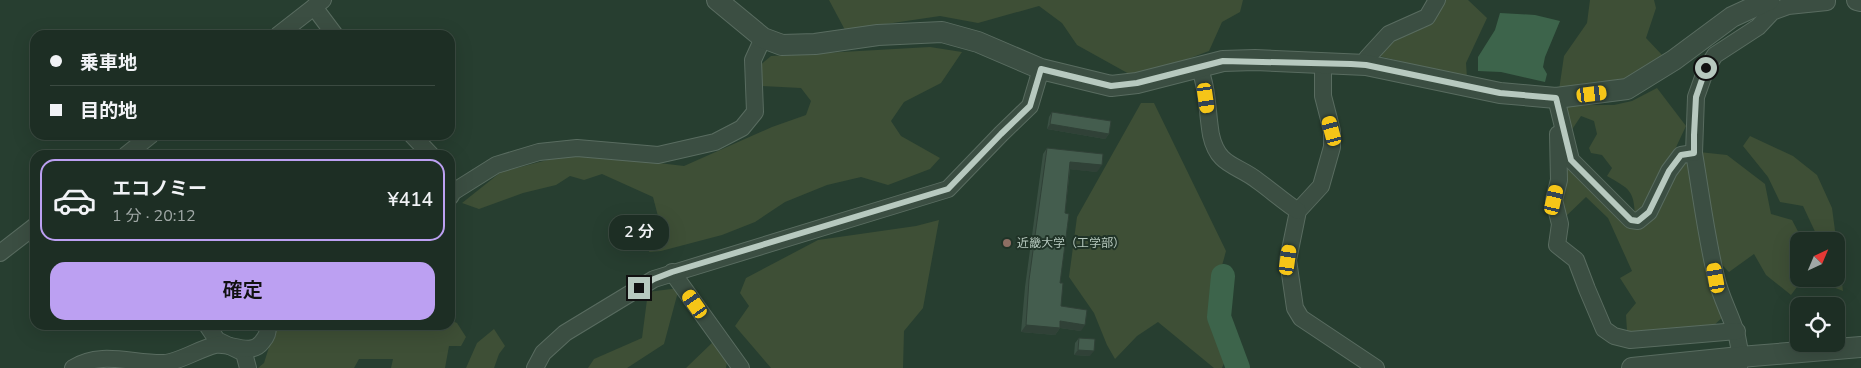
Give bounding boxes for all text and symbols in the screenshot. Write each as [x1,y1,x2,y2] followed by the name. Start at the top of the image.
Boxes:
[80,50,137,76] text: 乗車地
[1695,57,1717,79] route start
[1196,82,1215,114] car
[1576,85,1607,103] car
[80,98,137,124] text: 目的地
[1320,115,1343,147] car
[112,176,207,202] text: エコノミー
[52,178,97,223] icon: car
[1543,184,1564,216] car
[387,187,433,213] text: ¥414
[112,205,196,227] text: 1 分 · 20:12
[609,216,669,250] callout: 2 分
[624,221,654,243] text: 2 分
[1790,232,1845,288] north arrow
[1790,232,1845,352] map controls
[1017,235,1125,251] place label: 近畿大学（工学部）
[1001,237,1013,249] marker: 近畿大学（工学部）
[1278,244,1297,276] car
[50,262,435,320] button: 確定
[1706,262,1725,294] car
[628,277,650,299] route end
[680,287,709,321] car
[1790,297,1845,352] button: locate

